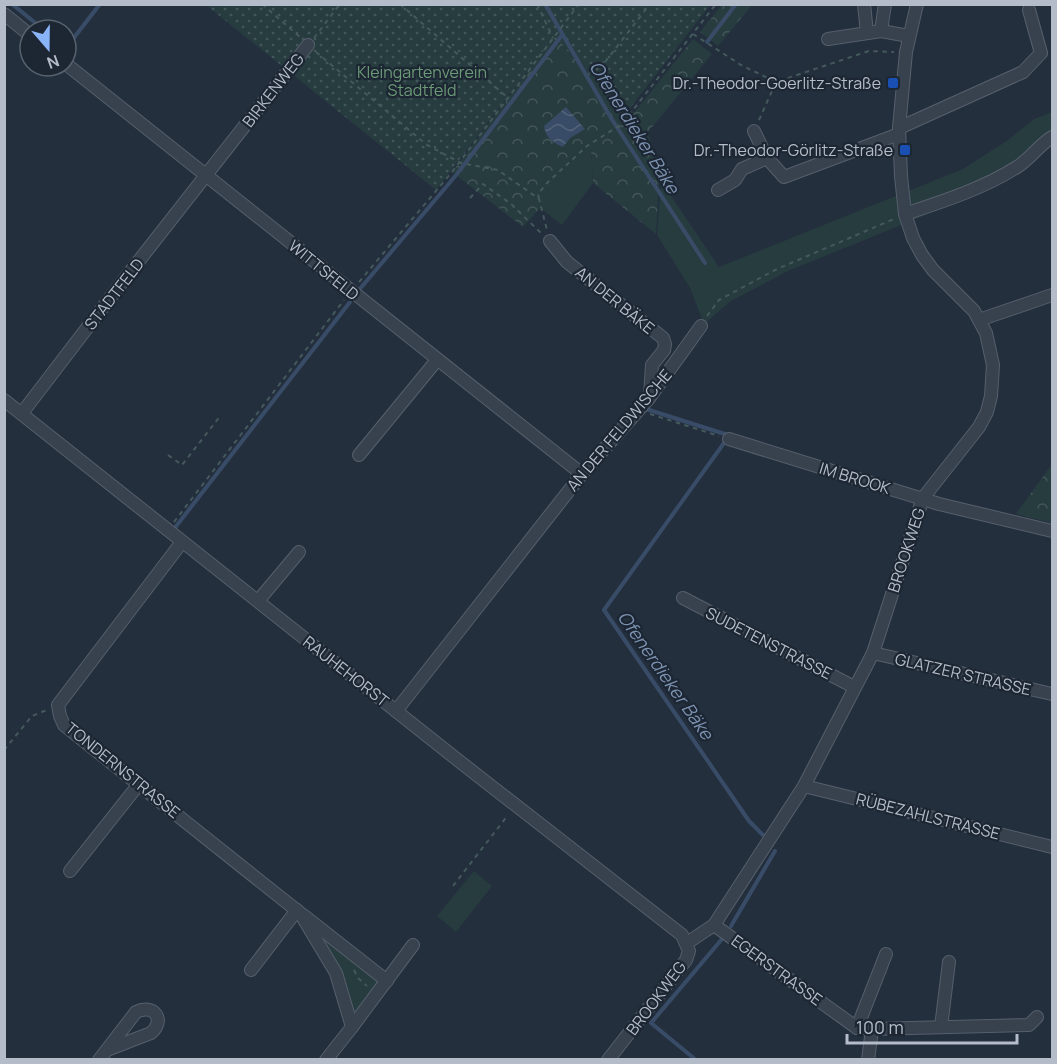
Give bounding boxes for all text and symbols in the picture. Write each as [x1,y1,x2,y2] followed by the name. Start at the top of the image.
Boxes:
[18,18,78,78] north arrow
[237,49,309,131] street label: BIRKENWEG
[44,50,62,74] text: N
[585,56,686,199] water label: Ofenerdieker Bäke
[357,61,487,101] park label: Kleingartenverein Stadtfeld
[673,72,881,94] place label: Dr.-Theodor-Goerlitz-Straße
[886,76,900,90] marker: Dr.-Theodor-Goerlitz-Straße
[694,139,893,161] place label: Dr.-Theodor-Görlitz-Straße
[898,143,912,157] marker: Dr.-Theodor-Görlitz-Straße
[284,235,364,305] street label: WITTSFELD
[79,253,149,334] street label: STADTFELD
[571,261,659,339] street label: AN DER BÄKE
[561,364,677,496] street label: AN DER FELDWISCHE
[817,457,894,499] street label: IM BROOK
[882,505,930,595] street label: BROOKWEG
[702,602,836,684] street label: SUDETENSTRASSE
[613,606,720,745] water label: Ofenerdieker Bäke
[299,631,394,712] street label: RAUHEHORST
[893,648,1033,700] street label: GLATZER STRASSE
[61,717,185,823] street label: TONDERNSTRASSE
[854,787,1002,845] street label: RÜBEZAHLSTRASSE
[727,929,827,1011] street label: EGERSTRASSE
[621,956,691,1040] street label: BROOKWEG
[847,1007,1016,1045] scale bar
[856,1015,904,1039] text: 100 m

